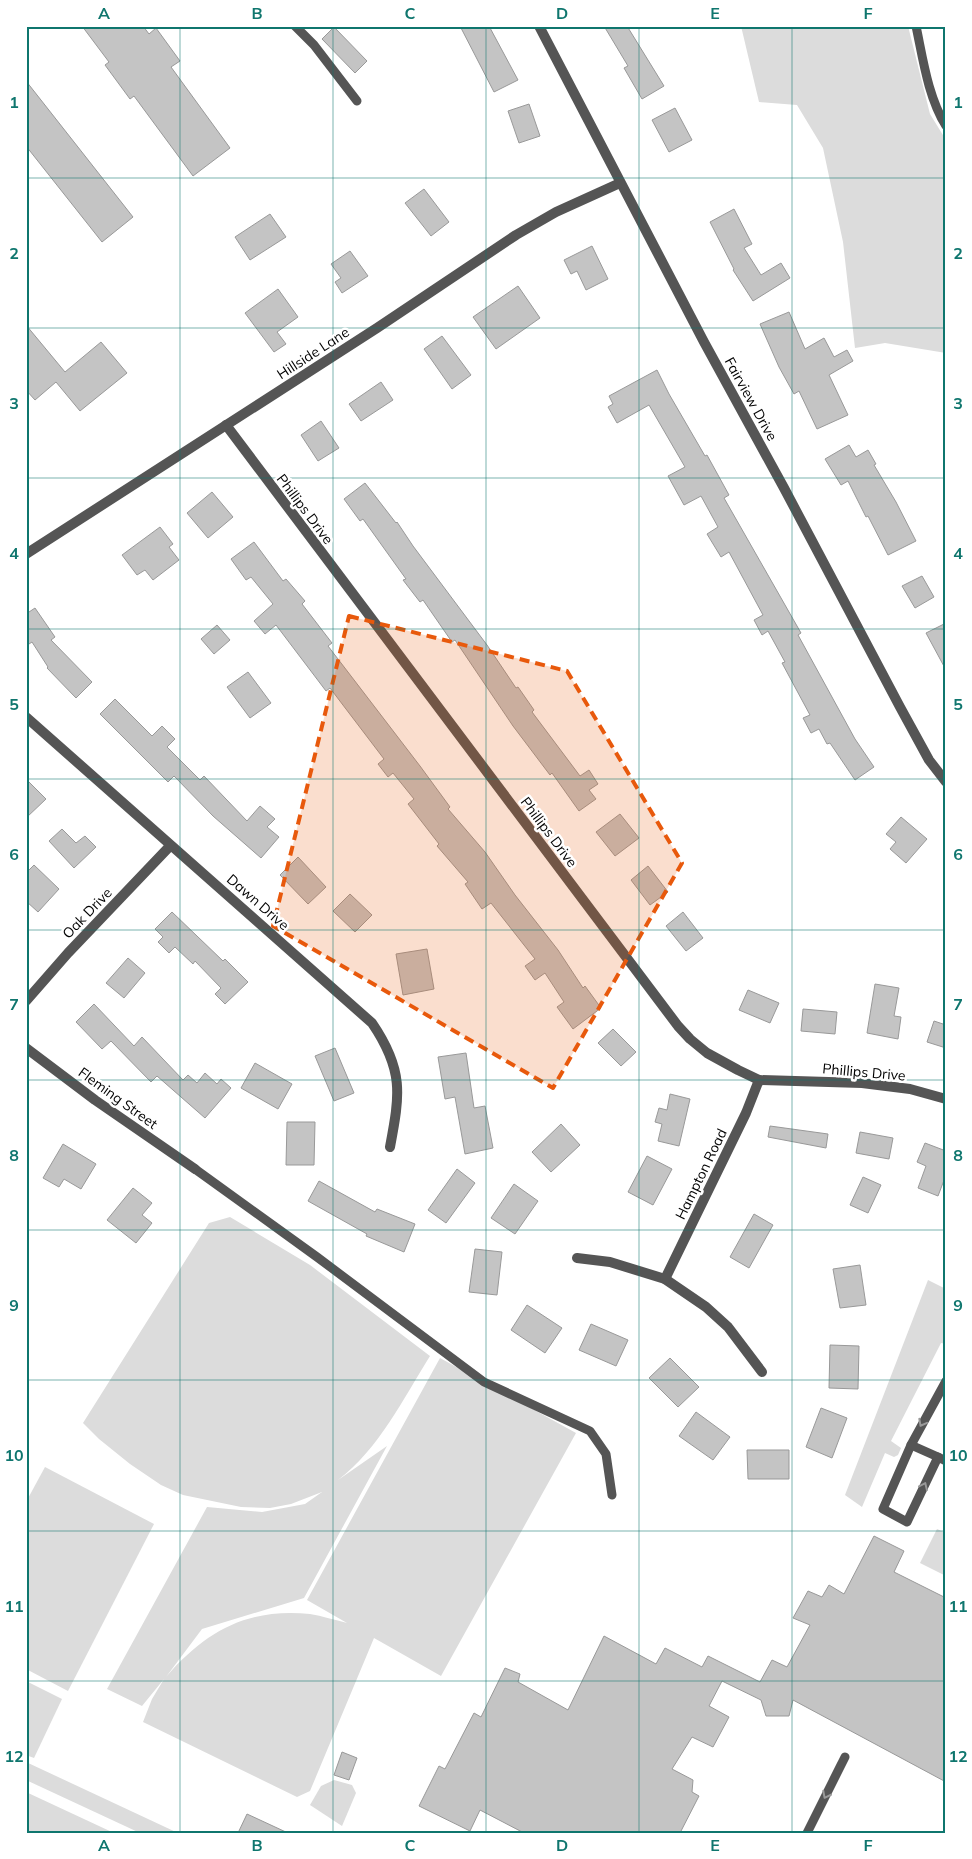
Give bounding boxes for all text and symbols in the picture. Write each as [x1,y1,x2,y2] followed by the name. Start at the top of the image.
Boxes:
[98,3,110,23] text: A
[251,3,263,23] text: B
[405,3,416,23] text: C
[556,3,568,23] text: D
[710,3,720,23] text: E
[863,3,873,23] text: F
[9,92,19,112] text: 1
[953,92,963,112] text: 1
[9,243,19,263] text: 2
[953,243,963,263] text: 2
[273,323,353,383] street label: Hillside Lane
[721,354,781,444] street label: Fairview Drive
[9,393,19,413] text: 3
[953,393,963,413] text: 3
[273,470,337,548] street label: Phillips Drive
[9,543,19,563] text: 4
[953,543,963,563] text: 4
[9,694,19,714] text: 5
[953,694,963,714] text: 5
[517,793,581,871] street label: Phillips Drive
[9,844,19,864] text: 6
[953,844,963,864] text: 6
[223,870,293,934] street label: Dawn Drive
[58,884,116,942] street label: Oak Drive
[9,994,19,1014] text: 7
[953,994,963,1014] text: 7
[822,1059,906,1085] street label: Phillips Drive
[75,1063,161,1133] street label: Fleming Street
[671,1126,731,1222] street label: Hampton Road
[9,1145,19,1165] text: 8
[953,1145,963,1165] text: 8
[9,1295,19,1315] text: 9
[953,1295,963,1315] text: 9
[918,1418,928,1427] one-way arrow
[4,1445,24,1465] text: 10
[948,1445,968,1465] text: 10
[918,1482,929,1491] one-way arrow
[4,1596,24,1616] text: 11
[948,1596,968,1616] text: 11
[4,1746,24,1766] text: 12
[948,1746,968,1766] text: 12
[822,1790,832,1799] one-way arrow
[98,1835,110,1855] text: A
[251,1835,263,1855] text: B
[405,1835,416,1855] text: C
[556,1835,568,1855] text: D
[710,1835,720,1855] text: E
[863,1835,873,1855] text: F

